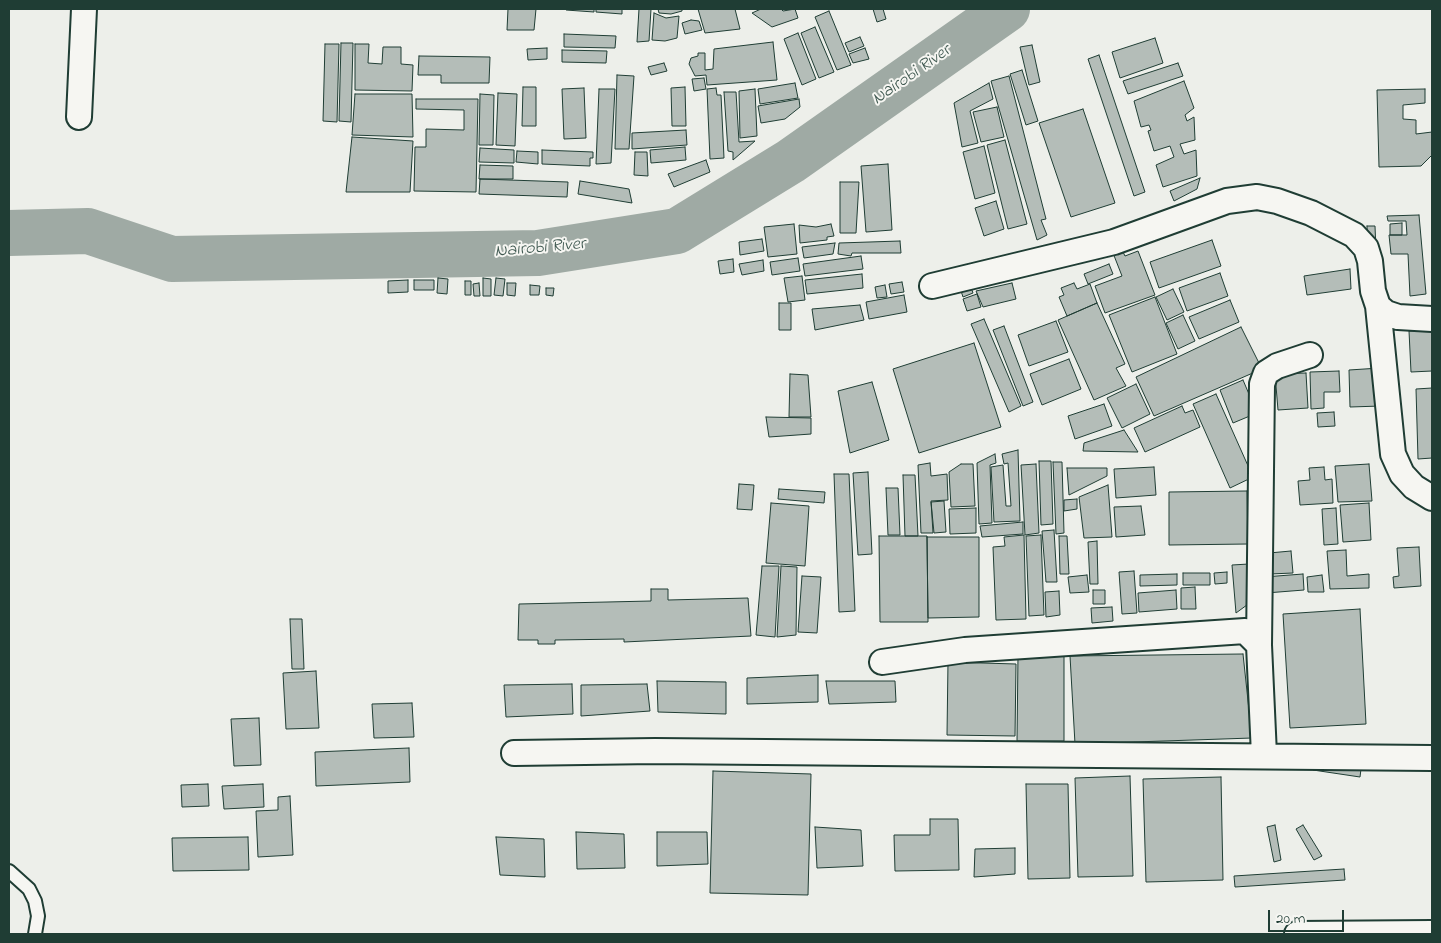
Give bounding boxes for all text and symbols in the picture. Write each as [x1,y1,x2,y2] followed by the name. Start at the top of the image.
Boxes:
[869,41,955,111] water label: Nairobi River
[494,234,586,264] water label: Nairobi River
[1271,900,1347,932] scale bar
[1276,908,1305,930] text: 20 m

